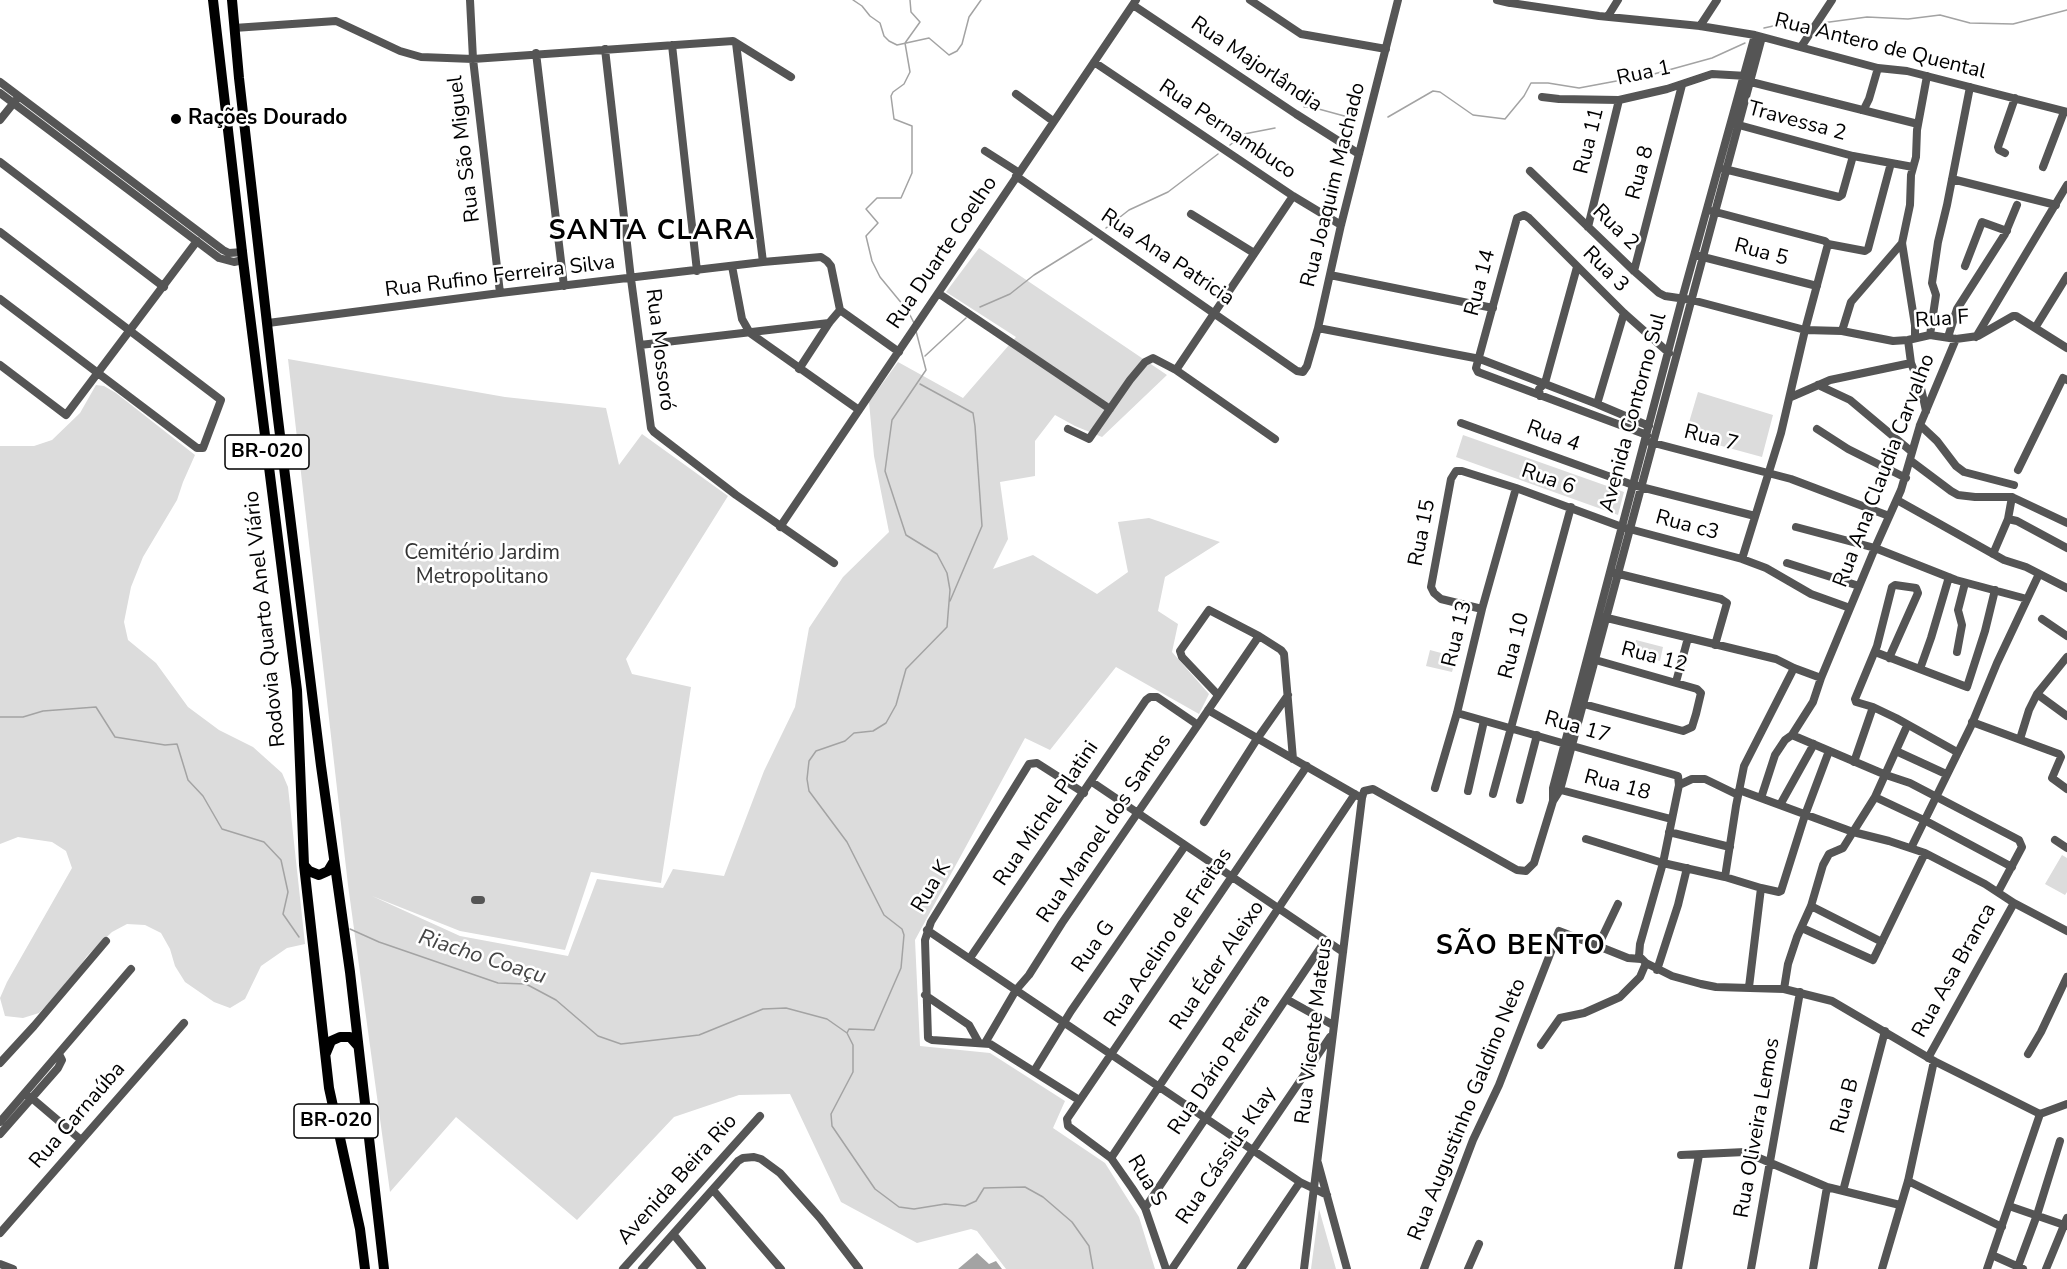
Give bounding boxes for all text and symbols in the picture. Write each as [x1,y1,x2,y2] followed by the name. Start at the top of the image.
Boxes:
[1772,9,1988,85] street label: Rua Antero de Quental
[1185,12,1327,118] street label: Rua Majorlândia
[1615,56,1673,92] street label: Rua 1
[443,74,487,224] street label: Rua São Miguel
[1154,75,1300,185] street label: Rua Pernambuco
[1296,80,1372,290] street label: Rua Joaquim Machado
[1745,97,1849,147] street label: Travessa 2
[1570,105,1610,177] street label: Rua 11
[188,106,347,132] place label: Rações Dourado
[169,112,183,126] marker: Rações Dourado
[1622,143,1660,203] street label: Rua 8
[883,172,1003,334] street label: Rua Duarte Coelho
[1586,200,1644,256] street label: Rua 2
[1095,204,1239,312] street label: Rua Ana Patricia
[548,216,756,248] district label: SANTA CLARA
[1731,234,1791,272] street label: Rua 5
[1577,242,1633,298] street label: Rua 3
[1460,247,1502,319] street label: Rua 14
[384,250,616,304] street label: Rua Rufino Ferreira Silva
[639,287,679,413] street label: Rua Mossoró
[1914,306,1970,334] street label: Rua F
[1595,310,1673,516] street label: Avenida Contorno Sul
[1829,351,1941,591] street label: Rua Ana Claudia Carvalho
[1523,416,1583,458] street label: Rua 4
[1681,420,1741,458] street label: Rua 7
[225,435,309,469] road number: BR-020
[1518,459,1578,501] street label: Rua 6
[240,490,292,748] street label: Rodovia Quarto Anel Viário
[1404,497,1442,569] street label: Rua 15
[1653,505,1721,547] street label: Rua c3
[404,541,560,591] park label: Cemitério Jardim Metropolitano
[1438,598,1478,670] street label: Rua 13
[1494,610,1536,682] street label: Rua 10
[1618,637,1690,679] street label: Rua 12
[1541,707,1613,749] street label: Rua 17
[1032,730,1178,928] street label: Rua Manoel dos Santos
[989,737,1105,891] street label: Rua Michel Platini
[1581,765,1653,807] street label: Rua 18
[1100,844,1238,1032] street label: Rua Acelino de Freitas
[907,857,957,917] street label: Rua K
[1165,896,1271,1036] street label: Rua Éder Aleixo
[1908,899,2002,1043] street label: Rua Asa Branca
[1067,916,1121,978] street label: Rua G
[415,925,549,991] water label: Riacho Coaçu
[1436,931,1606,963] district label: SÃO BENTO
[1291,936,1339,1126] street label: Rua Vicente Mateus
[1404,975,1532,1245] street label: Rua Augustinho Galdino Neto
[1164,990,1276,1140] street label: Rua Dário Pereira
[1730,1036,1786,1220] street label: Rua Oliveira Lemos
[25,1058,131,1174] street label: Rua Carnaúba
[1827,1075,1865,1137] street label: Rua B
[1172,1082,1282,1230] street label: Rua Cássius Klay
[294,1104,378,1138] road number: BR-020
[613,1110,743,1250] street label: Avenida Beira Rio
[1121,1151,1171,1211] street label: Rua S

